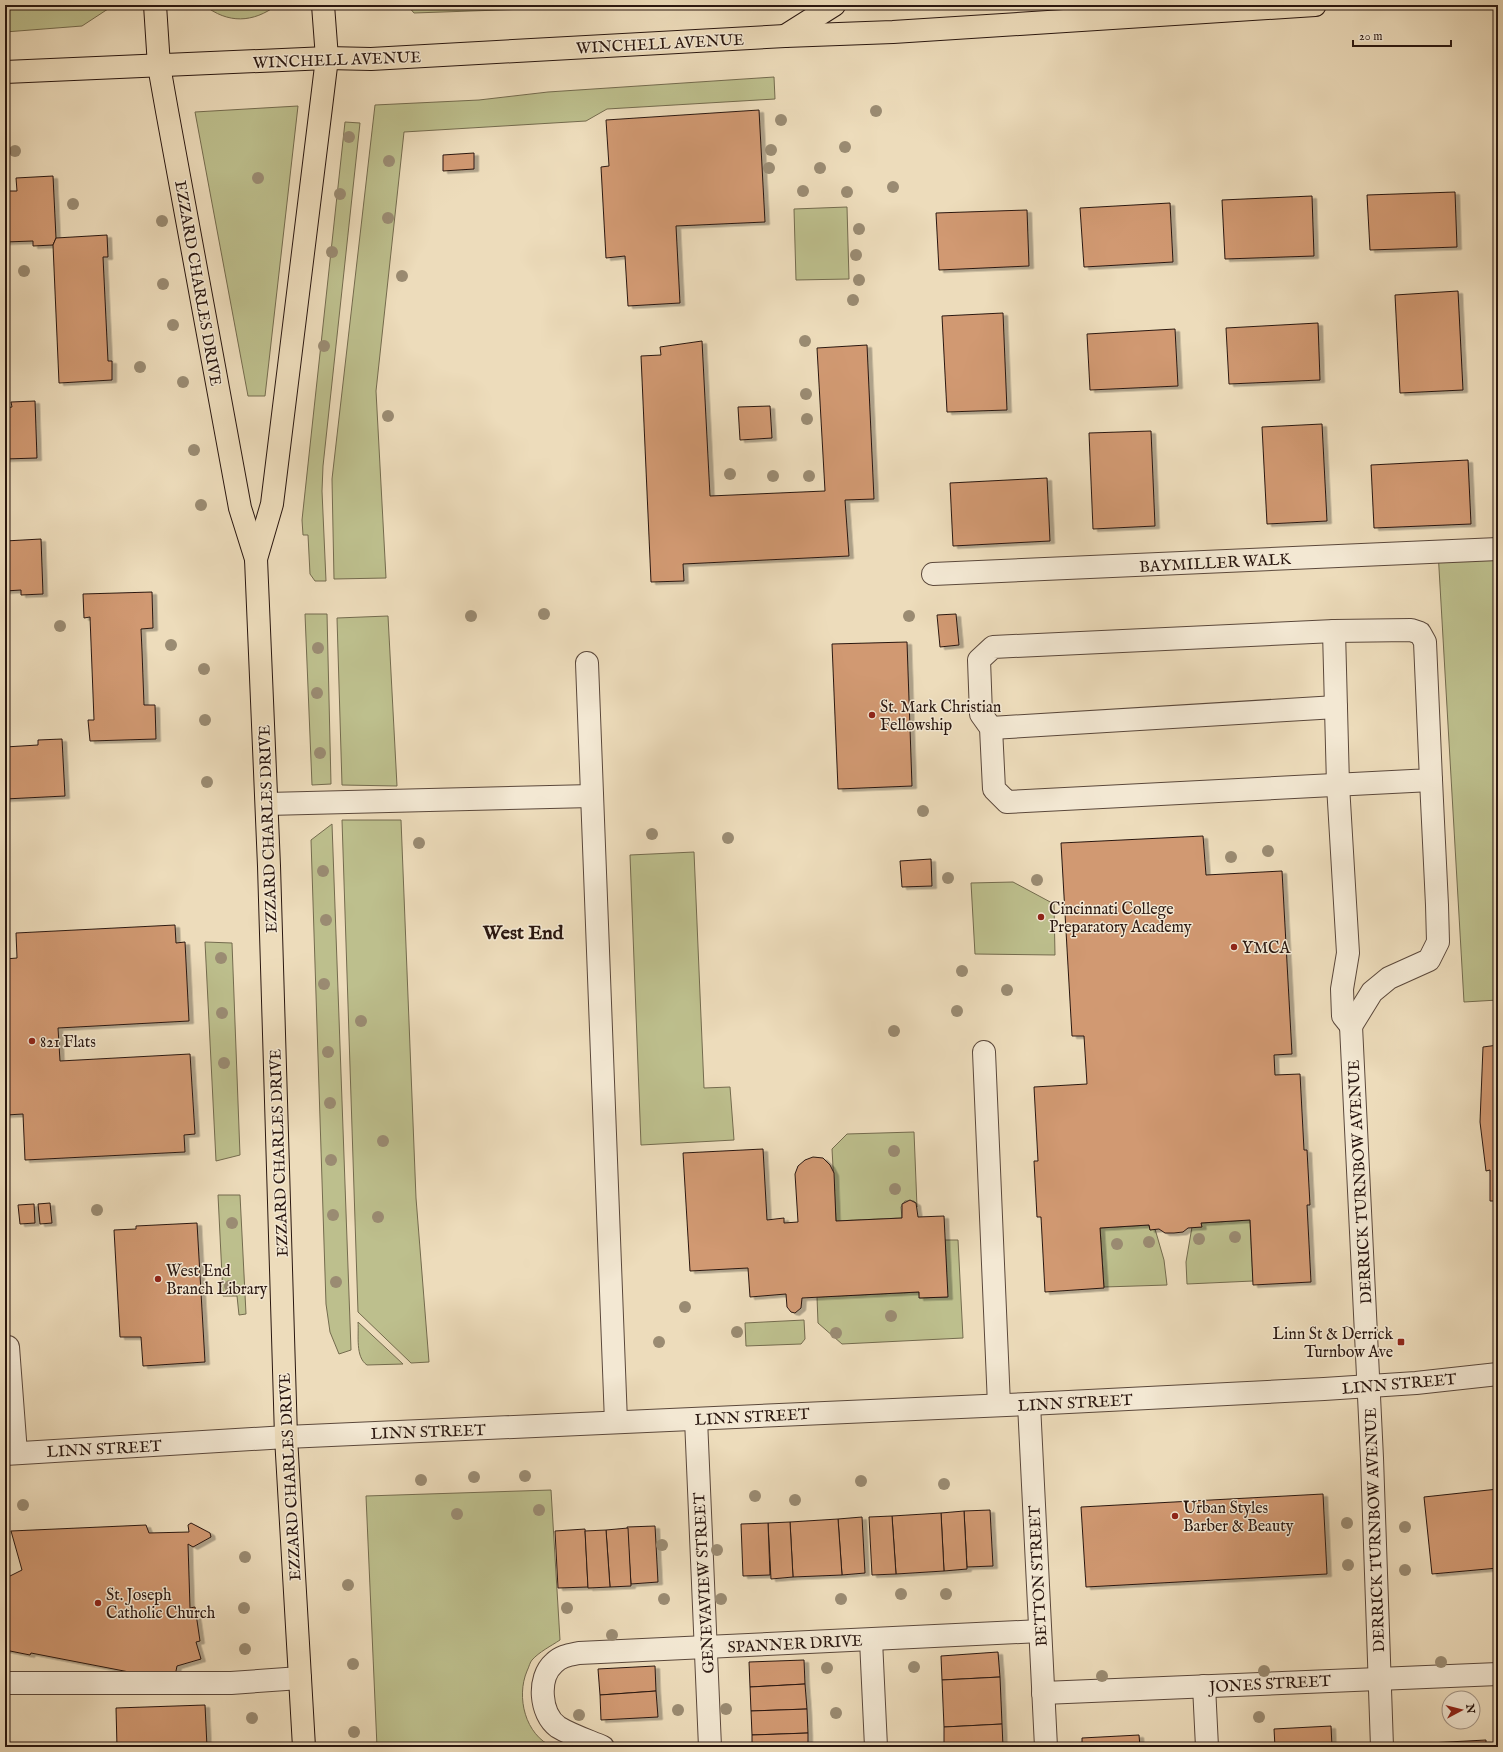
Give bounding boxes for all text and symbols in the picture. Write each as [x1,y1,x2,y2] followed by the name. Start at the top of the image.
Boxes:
[1353,22,1451,48] scale bar
[1359,29,1382,44] text: 20 m
[575,31,745,59] street label: WINCHELL AVENUE
[253,48,422,74] street label: WINCHELL AVENUE
[169,179,225,388] street label: EZZARD CHARLES DRIVE
[1139,550,1292,578] street label: BAYMILLER WALK
[880,698,1002,736] place label: St. Mark Christian Fellowship
[867,710,877,720] marker: St. Mark Christian Fellowship
[255,725,283,933] street label: EZZARD CHARLES DRIVE
[1049,900,1192,938] place label: Cincinnati College Preparatory Academy
[1036,912,1046,922] marker: Cincinnati College Preparatory Academy
[482,921,565,946] district label: West End
[1242,939,1291,959] place label: YMCA
[1229,942,1239,952] marker: YMCA
[40,1033,96,1053] place label: 821 Flats
[27,1036,37,1046] marker: 821 Flats
[266,1049,294,1257] street label: EZZARD CHARLES DRIVE
[1345,1059,1377,1305] street label: DERRICK TURNBOW AVENUE
[166,1262,268,1300] place label: West End Branch Library
[153,1274,163,1284] marker: West End Branch Library
[1273,1325,1393,1363] place label: Linn St & Derrick Turnbow Ave
[1396,1337,1406,1347] marker: Linn St & Derrick Turnbow Ave
[1341,1370,1458,1400] street label: LINN STREET
[276,1372,306,1581] street label: EZZARD CHARLES DRIVE
[1017,1391,1134,1417] street label: LINN STREET
[694,1405,811,1431] street label: LINN STREET
[1362,1407,1390,1653] street label: DERRICK TURNBOW AVENUE
[370,1421,486,1445] street label: LINN STREET
[46,1437,163,1463] street label: LINN STREET
[690,1492,720,1674] street label: GENEVAVIEW STREET
[1183,1499,1294,1537] place label: Urban Styles Barber & Beauty
[1025,1504,1053,1647] street label: BETTON STREET
[1170,1511,1180,1521] marker: Urban Styles Barber & Beauty
[106,1586,216,1624] place label: St. Joseph Catholic Church
[93,1598,103,1608] marker: St. Joseph Catholic Church
[727,1631,863,1659] street label: SPANNER DRIVE
[1207,1672,1332,1698] street label: JONES STREET
[1441,1690,1481,1730] north arrow
[1462,1702,1478,1715] text: N

